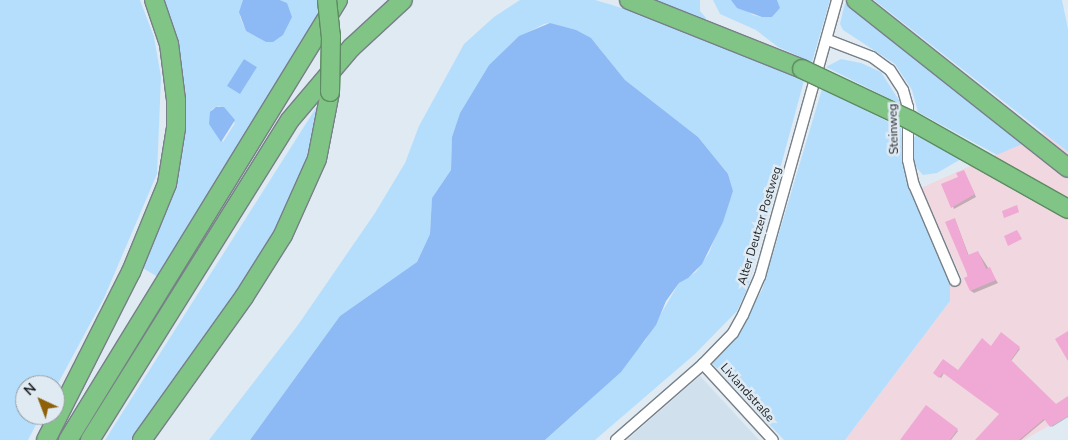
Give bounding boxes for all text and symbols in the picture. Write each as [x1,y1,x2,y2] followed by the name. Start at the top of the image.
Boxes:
[886,103,902,155] street label: Steinweg
[735,165,785,287] street label: Alter Deutzer Postweg
[717,361,777,425] street label: Livlandstraße
[15,375,65,425] north arrow
[20,379,40,400] text: N

